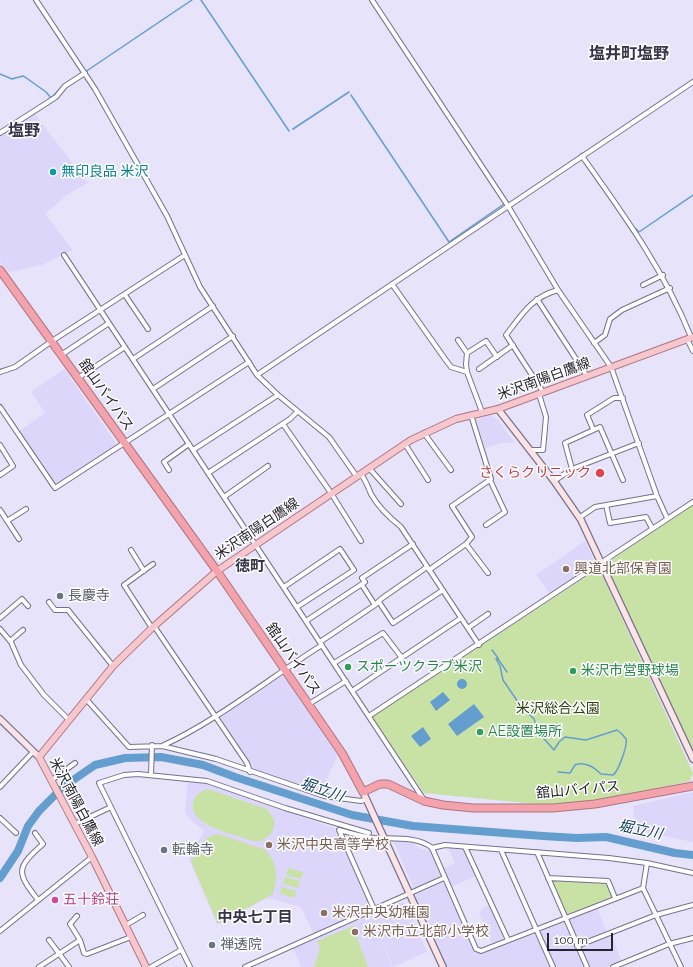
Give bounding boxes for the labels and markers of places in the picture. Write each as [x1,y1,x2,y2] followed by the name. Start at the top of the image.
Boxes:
[61,164,149,180] place label: 無印良品 米沢
[48,167,58,177] marker: 無印良品 米沢
[479,465,591,481] place label: さくらクリニック
[594,467,606,479] marker: さくらクリニック
[574,561,672,577] place label: 興道北部保育園
[561,564,571,574] marker: 興道北部保育園
[68,588,110,604] place label: 長慶寺
[55,591,65,601] marker: 長慶寺
[356,659,482,675] place label: スポーツクラブ米沢
[343,662,353,672] marker: スポーツクラブ米沢
[581,663,679,679] place label: 米沢市営野球場
[568,666,578,676] marker: 米沢市営野球場
[488,724,562,740] place label: AE設置場所
[475,727,485,737] marker: AE設置場所
[277,837,389,853] place label: 米沢中央高等学校
[264,840,274,850] marker: 米沢中央高等学校
[172,842,214,858] place label: 転輪寺
[159,845,169,855] marker: 転輪寺
[63,892,119,908] place label: 五十鈴荘
[50,895,60,905] marker: 五十鈴荘
[332,905,430,921] place label: 米沢中央幼稚園
[319,908,329,918] marker: 米沢中央幼稚園
[363,924,489,940] place label: 米沢市立北部小学校
[350,927,360,937] marker: 米沢市立北部小学校
[220,937,262,953] place label: 禅透院
[207,940,217,950] marker: 禅透院

